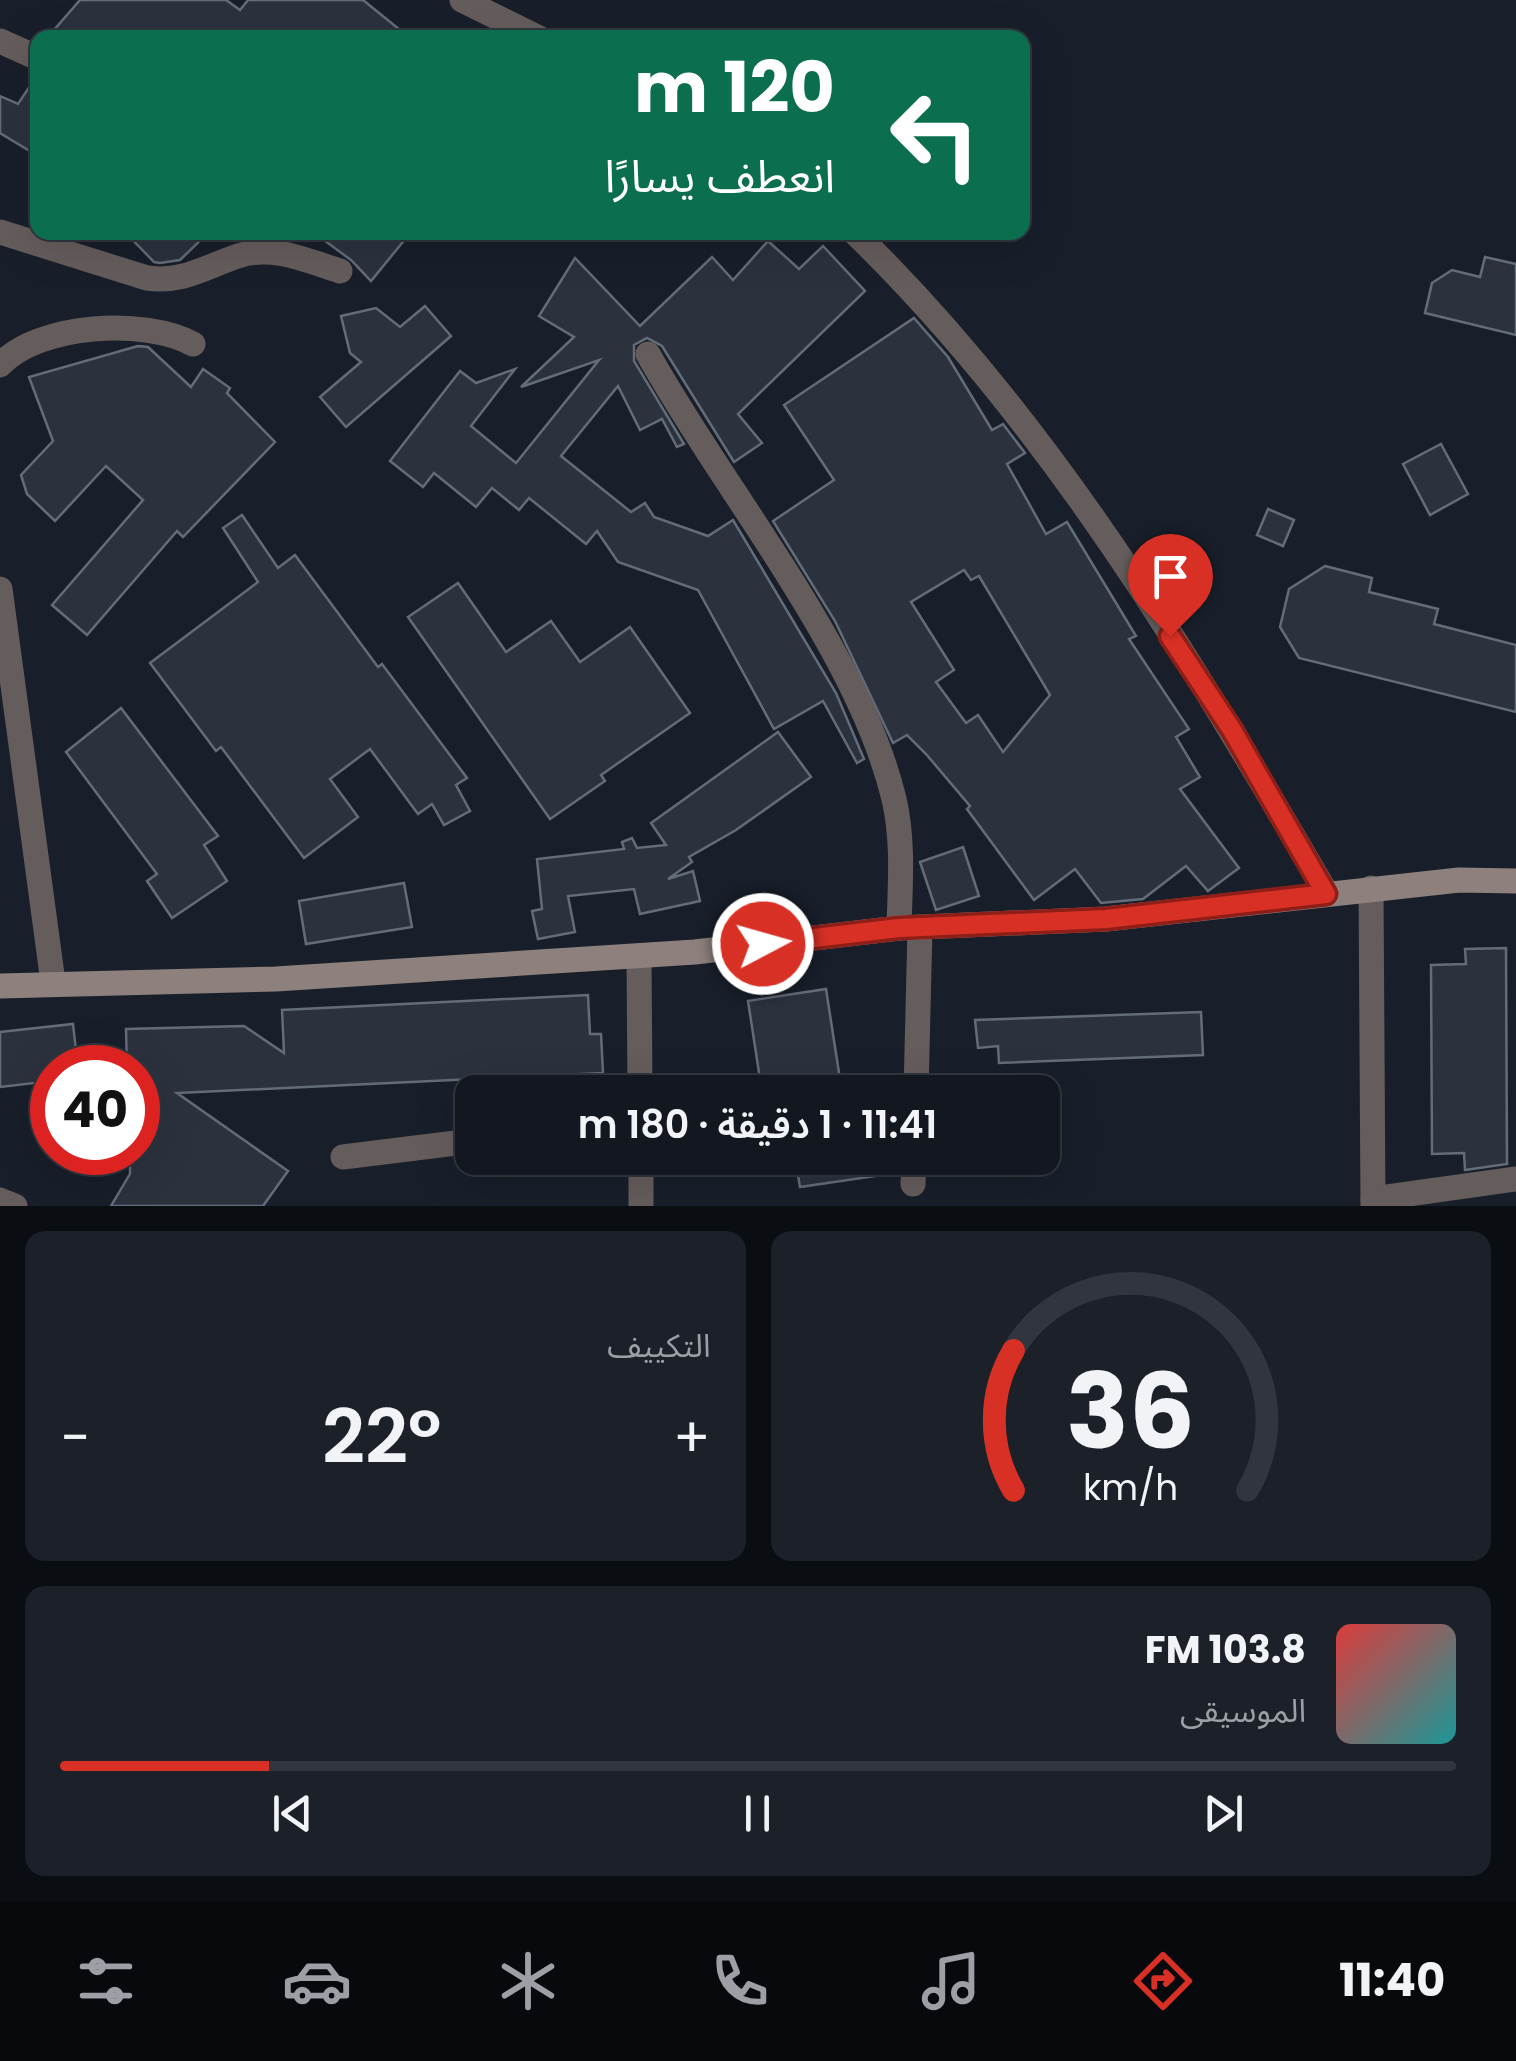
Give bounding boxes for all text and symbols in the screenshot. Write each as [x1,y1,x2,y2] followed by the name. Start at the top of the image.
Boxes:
[634,38,835,137] text: 120 m
[870,70,1000,200] icon: left
[604,145,835,208] text: انعطف يسارًا
[1128,534,1213,637] pin
[1143,549,1198,604] icon: arrive
[711,892,815,996] position arrow
[30,1045,160,1175] speed limit sign: 40
[578,1098,937,1151] text: 11:41 · 1 دقيقة · 180 m
[607,1323,711,1368] text: التكييف
[1066,1339,1195,1484] text: 36
[322,1384,441,1489] text: 22°
[60,1399,90,1476] text: −
[673,1399,710,1476] text: +
[1083,1462,1178,1513] text: km/h
[1145,1623,1306,1676] text: 103.8 FM
[1180,1688,1306,1733] text: الموسيقى
[265,1786,320,1841] icon: previous
[730,1786,785,1841] icon: pause
[1196,1786,1251,1841] icon: next
[71,1946,141,2016] icon: filters
[282,1946,352,2016] icon: car
[493,1946,563,2016] icon: climate
[705,1946,775,2016] icon: phone
[916,1946,986,2016] icon: music
[1128,1946,1198,2016] icon: directions
[1339,1949,1445,2012] text: 11:40

